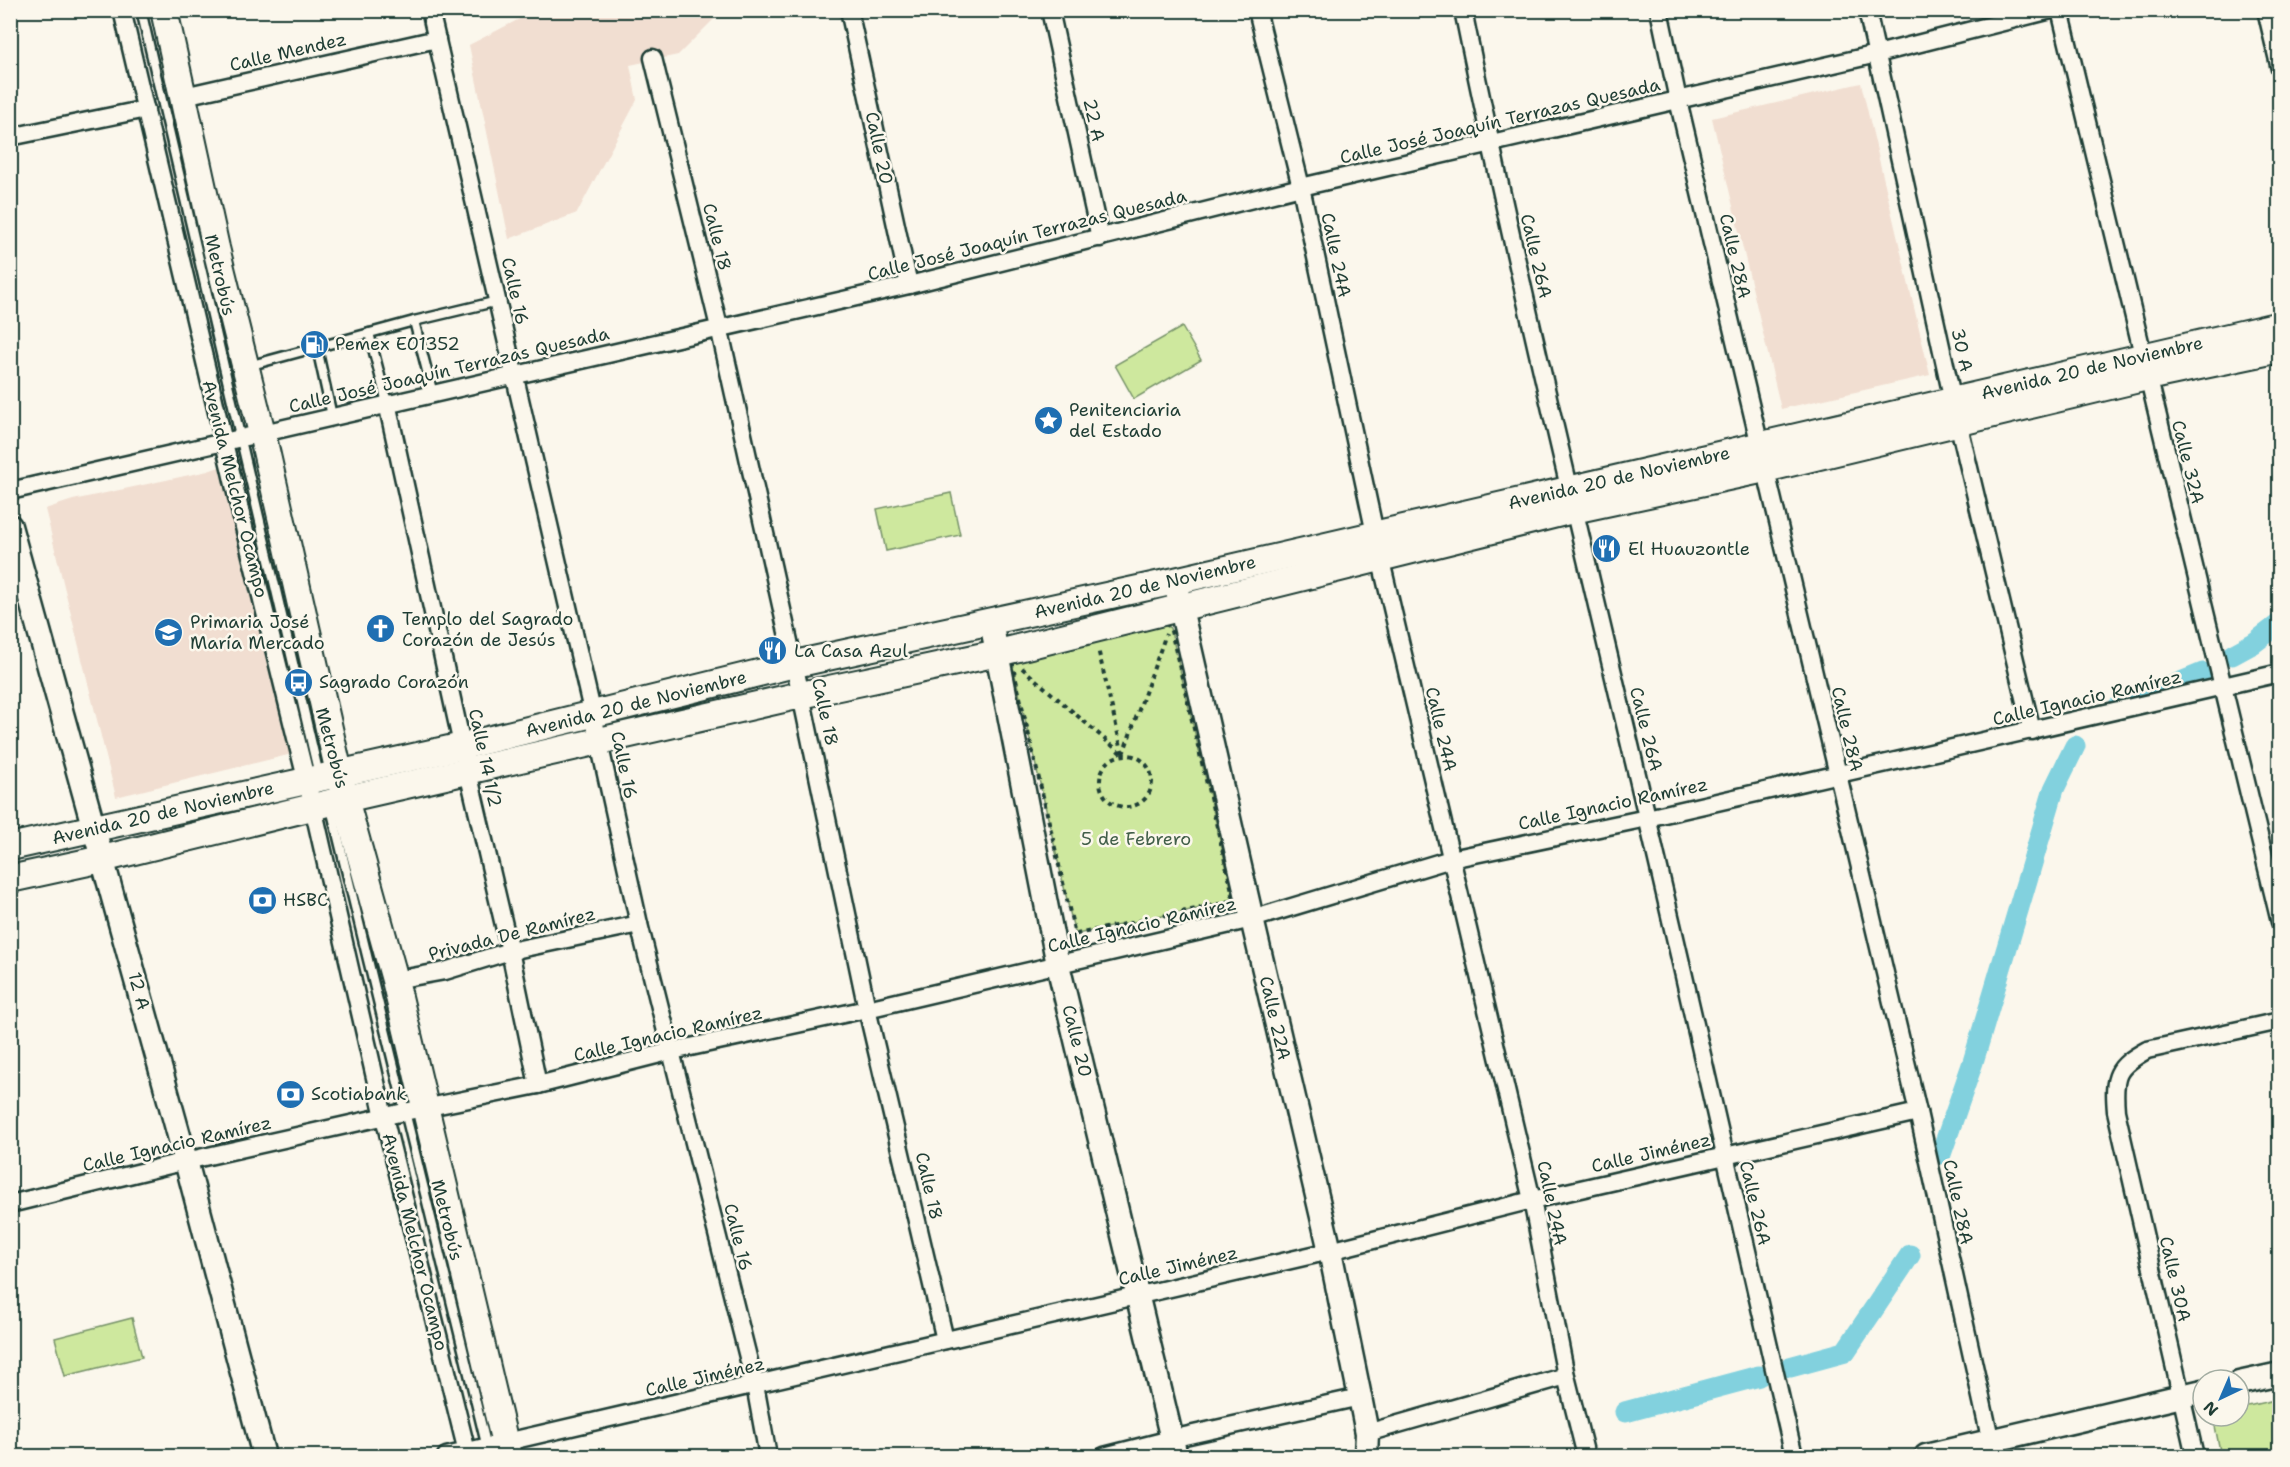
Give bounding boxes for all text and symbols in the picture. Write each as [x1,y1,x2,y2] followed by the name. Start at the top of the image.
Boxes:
[227,27,349,77] street label: Calle Mendez
[1338,72,1662,170] street label: Calle José Joaquín Terrazas Quesada
[1078,96,1110,144] street label: 22 A
[860,110,898,186] street label: Calle 20
[865,184,1189,286] street label: Calle José Joaquín Terrazas Quesada
[697,201,737,273] street label: Calle 18
[1315,210,1357,300] street label: Calle 24A
[1515,211,1557,301] street label: Calle 26A
[1714,211,1756,301] street label: Calle 28A
[199,232,241,318] street label: Metrobús
[496,255,534,327] street label: Calle 16
[287,321,611,419] street label: Calle José Joaquín Terrazas Quesada
[1946,326,1978,374] street label: 30 A
[298,328,330,360] fuel station icon: Pemex E01352
[1979,331,2205,405] street label: Avenida 20 de Noviembre
[335,332,460,356] place label: Pemex E01352
[196,378,274,600] street label: Avenida Melchor Ocampo
[1069,398,1181,443] place label: Penitenciaria del Estado
[1032,404,1064,436] place icon: Penitenciaria del Estado
[2166,418,2210,506] street label: Calle 32A
[1506,441,1732,515] street label: Avenida 20 de Noviembre
[1591,533,1623,565] restaurant icon: El Huauzontle
[1628,537,1750,561] place label: El Huauzontle
[1032,550,1258,624] street label: Avenida 20 de Noviembre
[402,607,573,652] place label: Templo del Sagrado Corazón de Jesús
[190,610,325,655] place label: Primaria José María Mercado
[365,613,397,645] church icon: Templo del Sagrado Corazón de Jesús
[153,616,185,648] school or university icon: Primaria José María Mercado
[757,635,789,667] restaurant icon: La Casa Azul
[794,639,908,663] place label: La Casa Azul
[523,665,749,743] street label: Avenida 20 de Noviembre
[1990,665,2184,731] street label: Calle Ignacio Ramírez
[282,666,314,698] bus stop icon: Sagrado Corazón
[319,670,469,694] place label: Sagrado Corazón
[806,676,844,748] street label: Calle 18
[1420,684,1462,774] street label: Calle 24A
[1624,684,1668,774] street label: Calle 26A
[1826,684,1868,774] street label: Calle 28A
[310,705,354,791] street label: Metrobús
[463,707,507,809] street label: Calle 14 1/2
[605,729,643,801] street label: Calle 16
[1516,772,1710,836] street label: Calle Ignacio Ramírez
[50,776,276,850] street label: Avenida 20 de Noviembre
[1081,827,1191,851] park label: 5 de Febrero
[246,884,278,916] bank icon: HSBC
[283,888,328,912] place label: HSBC
[1045,892,1239,958] street label: Calle Ignacio Ramírez
[426,902,598,966] street label: Privada De Ramírez
[122,969,156,1013] street label: 12 A
[1254,974,1296,1062] street label: Calle 22A
[571,1001,765,1067] street label: Calle Ignacio Ramírez
[1056,1002,1098,1080] street label: Calle 20
[274,1078,306,1110] bank icon: Scotiabank
[311,1082,407,1106] place label: Scotiabank
[80,1111,274,1177] street label: Calle Ignacio Ramírez
[1589,1128,1713,1178] street label: Calle Jiménez
[376,1131,454,1353] street label: Avenida Melchor Ocampo
[910,1150,948,1222] street label: Calle 18
[1937,1157,1979,1247] street label: Calle 28A
[1531,1158,1573,1248] street label: Calle 24A
[1734,1158,1776,1248] street label: Calle 26A
[425,1177,469,1263] street label: Metrobús
[718,1201,758,1273] street label: Calle 16
[2154,1234,2196,1324] street label: Calle 30A
[1116,1241,1240,1291] street label: Calle Jiménez
[643,1352,767,1402] street label: Calle Jiménez
[2191,1368,2251,1428] north arrow
[2199,1396,2223,1420] text: N

